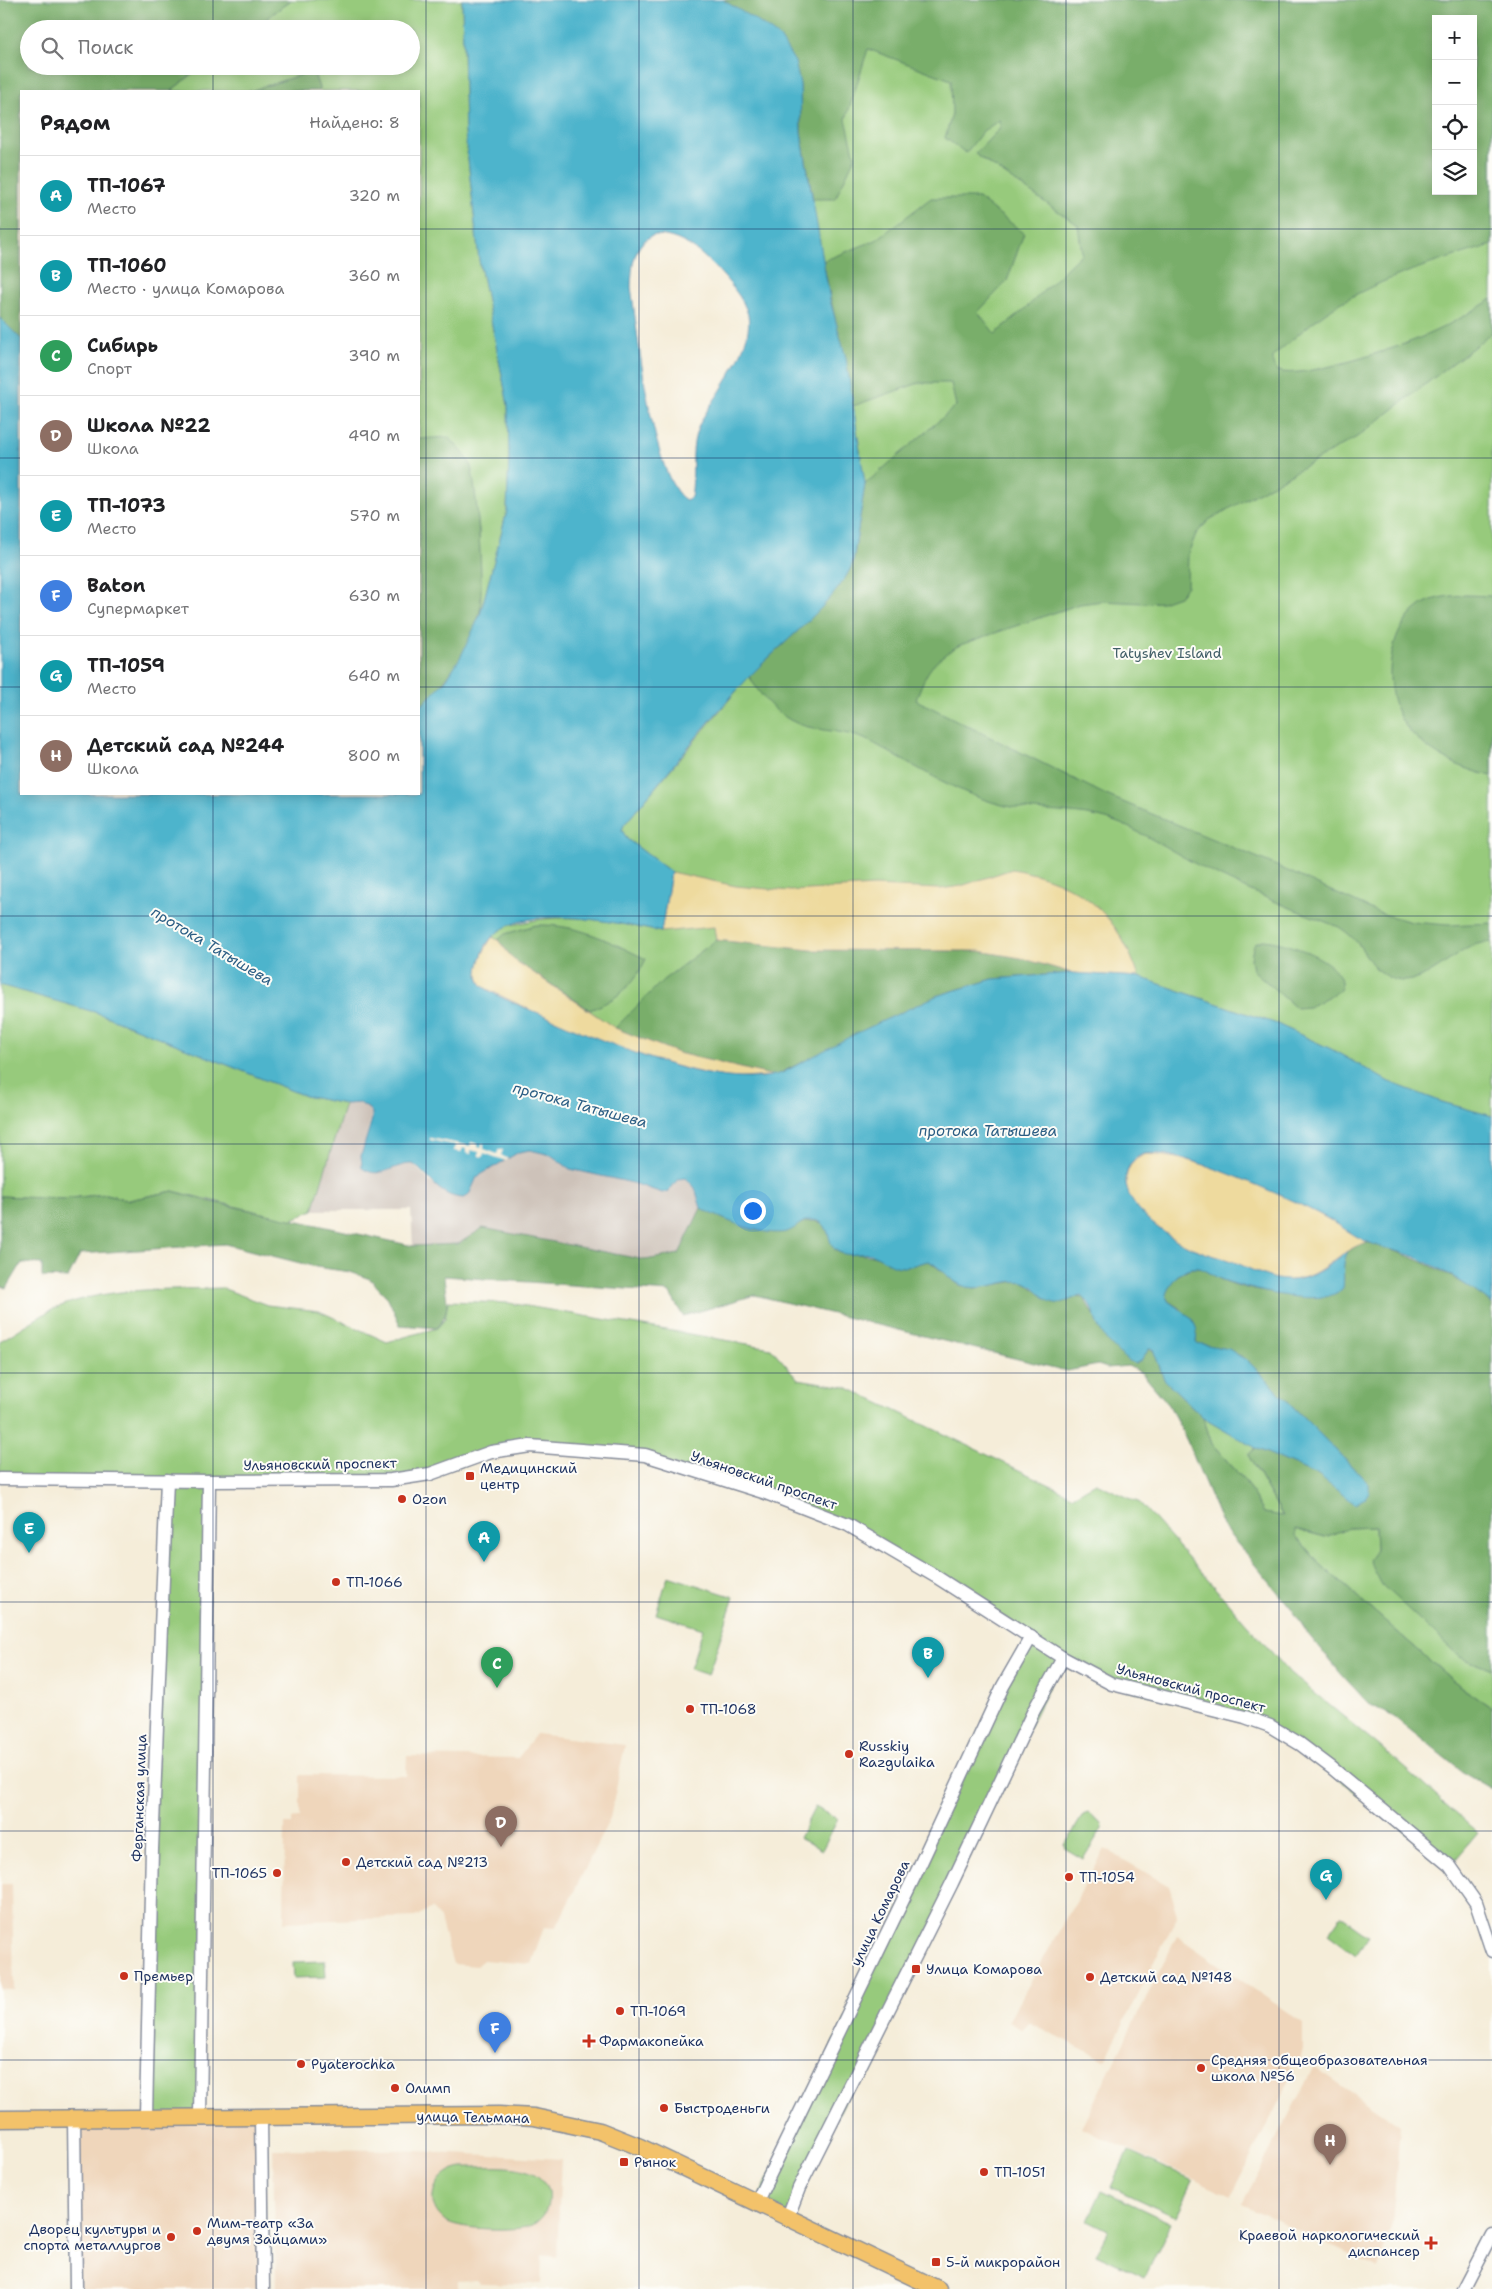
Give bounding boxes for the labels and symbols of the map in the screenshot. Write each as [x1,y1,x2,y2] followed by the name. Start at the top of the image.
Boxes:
[1112,644,1222,662] park label: Tatyshev Island
[148,902,276,990] water label: протока Татышева
[511,1077,649,1133] water label: протока Татышева
[919,1121,1057,1141] water label: протока Татышева
[740,1198,766,1224] your location
[689,1447,840,1514] street label: Ульяновский проспект
[243,1454,398,1474] street label: Ульяновский проспект
[480,1459,577,1493] place label: Медицинский центр
[464,1470,476,1482] marker: Медицинский центр
[412,1490,447,1508] place label: Ozon
[396,1493,408,1505] marker: Ozon
[13,1512,45,1553] pin: E
[468,1521,500,1562] pin: A
[346,1573,403,1591] place label: ТП-1066
[330,1576,342,1588] marker: ТП-1066
[912,1637,944,1678] pin: B
[481,1647,513,1688] pin: C
[1115,1659,1268,1717] street label: Ульяновский проспект
[700,1700,757,1718] place label: ТП-1068
[684,1703,696,1715] marker: ТП-1068
[128,1734,150,1862] street label: Ферганская улица
[859,1737,935,1771] place label: Russkiy Razgulaika
[843,1748,855,1760] marker: Russkiy Razgulaika
[485,1806,517,1847] pin: D
[356,1853,488,1871] place label: Детский сад №213
[340,1856,352,1868] marker: Детский сад №213
[846,1857,914,1969] street label: улица Комарова
[1310,1859,1342,1900] pin: G
[212,1864,267,1882] place label: ТП-1065
[271,1867,283,1879] marker: ТП-1065
[1079,1868,1135,1886] place label: ТП-1054
[1063,1871,1075,1883] marker: ТП-1054
[926,1960,1042,1978] place label: Улица Комарова
[910,1963,922,1975] marker: Улица Комарова
[134,1967,193,1985] place label: Премьер
[1100,1968,1232,1986] place label: Детский сад №148
[118,1970,130,1982] marker: Премьер
[1084,1971,1096,1983] marker: Детский сад №148
[630,2002,686,2020] place label: ТП-1069
[614,2005,626,2017] marker: ТП-1069
[479,2012,511,2053] pin: F
[599,2032,704,2050] place label: Фармакопейка
[583,2035,595,2047] marker: Фармакопейка
[1211,2051,1428,2085] place label: Средняя общеобразовательная школа №56
[311,2055,395,2073] place label: Pyaterochka
[295,2058,307,2070] marker: Pyaterochka
[1195,2062,1207,2074] marker: Средняя общеобразовательная школа №56
[405,2079,451,2097] place label: Олимп
[389,2082,401,2094] marker: Олимп
[674,2099,770,2117] place label: Быстроденьги
[658,2102,670,2114] marker: Быстроденьги
[416,2107,530,2127] street label: улица Тельмана
[1314,2124,1346,2165] pin: H
[634,2153,677,2171] place label: Рынок
[618,2156,630,2168] marker: Рынок
[994,2163,1045,2181] place label: ТП-1051
[978,2166,990,2178] marker: ТП-1051
[207,2214,327,2248] place label: Мим-театр «За двумя Зайцами»
[24,2220,161,2254] place label: Дворец культуры и спорта металлургов
[191,2225,203,2237] marker: Мим-театр «За двумя Зайцами»
[1239,2226,1420,2260] place label: Краевой наркологический диспансер
[165,2231,177,2243] marker: Дворец культуры и спорта металлургов
[1424,2236,1438,2250] marker: Краевой наркологический диспансер
[946,2253,1060,2271] place label: 5-й микрорайон
[930,2256,942,2268] marker: 5-й микрорайон

